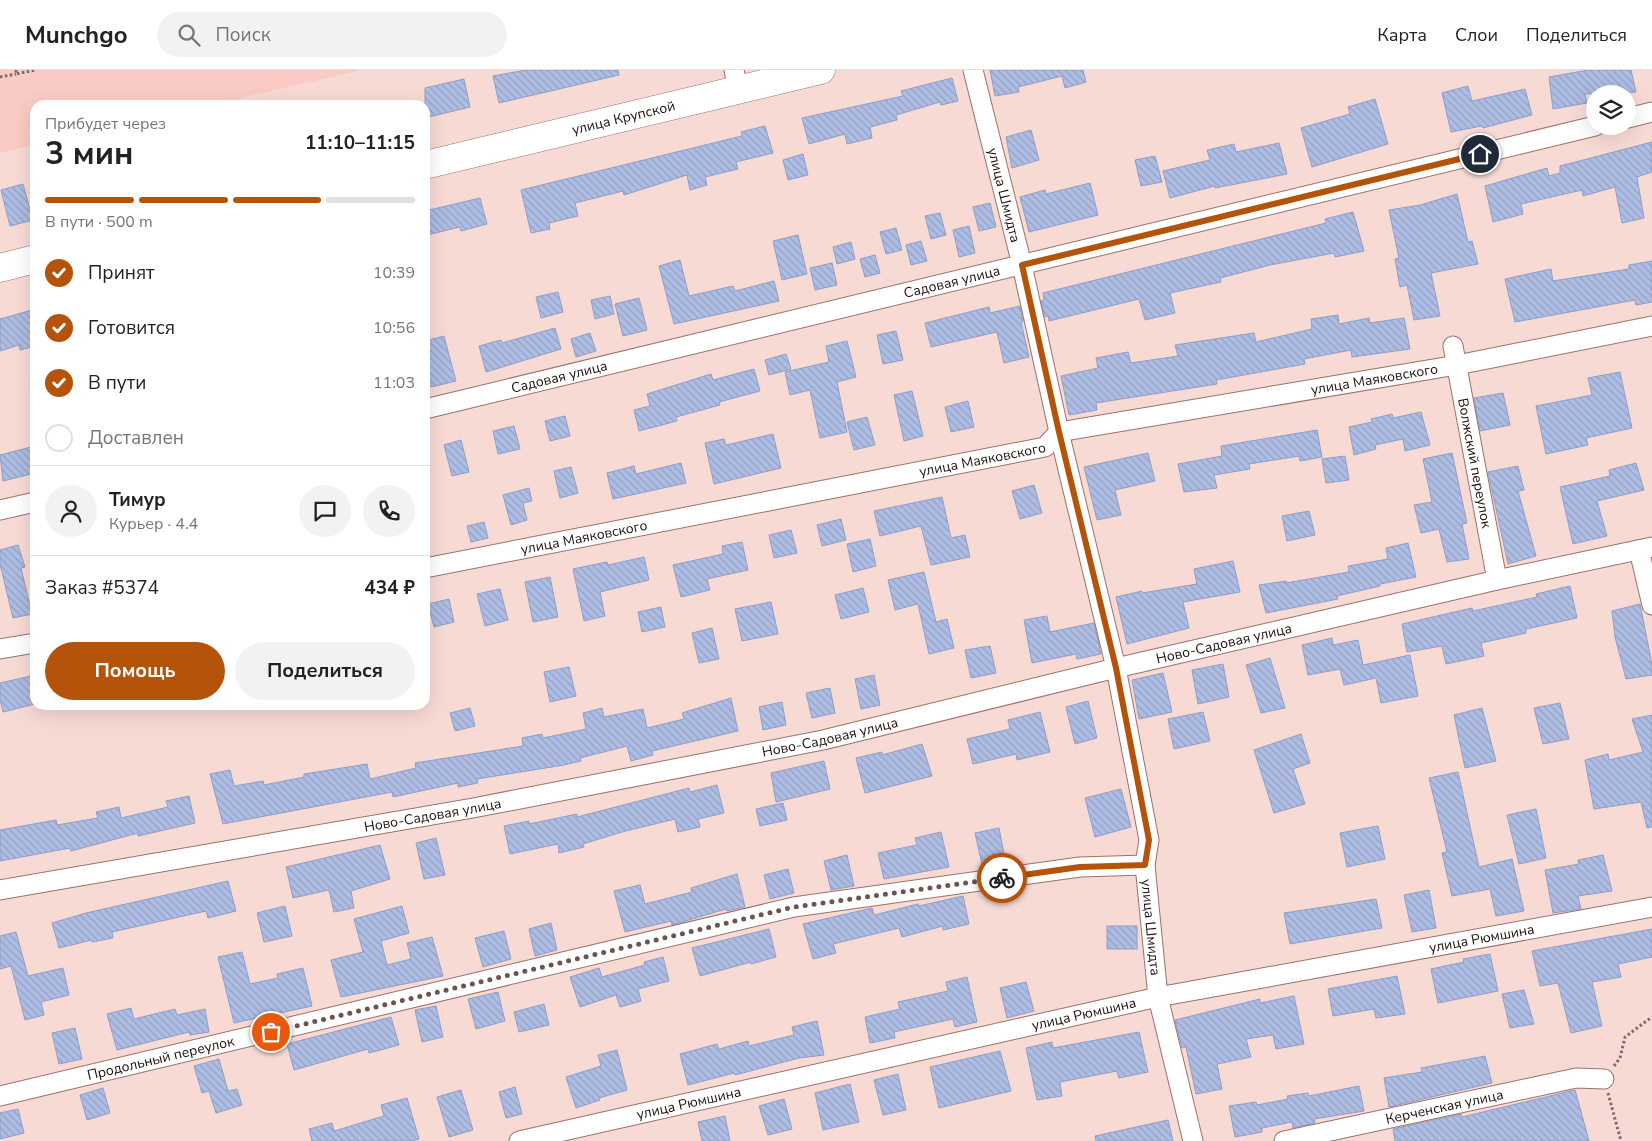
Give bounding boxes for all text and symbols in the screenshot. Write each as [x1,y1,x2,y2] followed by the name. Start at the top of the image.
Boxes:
[157,12,507,57] search box
[25,19,127,51] text: Munchgo
[175,21,203,49] icon: search
[215,22,271,48] text: Поиск
[1377,23,1427,47] text: Карта
[1455,23,1498,47] text: Слои
[1526,23,1627,47] text: Поделиться
[1586,85,1636,135] map controls
[1586,85,1636,135] button: layers
[570,96,677,139] street label: улица Крупской
[45,113,166,135] text: Прибудет через
[305,130,415,156] text: 11:10–11:15
[45,132,134,175] text: 3 мин
[1459,133,1501,175] pin
[1466,140,1494,168] icon: home
[983,146,1025,244] street label: улица Шмидта
[45,211,153,233] text: В пути · 500 m
[45,259,73,287] icon: check
[88,260,155,286] text: Принят
[902,261,1002,302] street label: Садовая улица
[373,262,415,284] text: 10:39
[45,314,73,342] icon: check
[88,315,175,341] text: Готовится
[373,317,415,339] text: 10:56
[509,356,609,397] street label: Садовая улица
[1309,359,1439,399] street label: улица Маяковского
[45,369,73,397] icon: check
[88,370,146,396] text: В пути
[373,372,415,394] text: 11:03
[1453,396,1497,530] street label: Волжский переулок
[88,425,184,451] text: Доставлен
[917,438,1048,481] street label: улица Маяковского
[45,485,97,537] button: person
[299,485,351,537] button: chat
[363,485,415,537] button: phone
[109,487,166,513] text: Тимур
[109,513,198,535] text: Курьер · 4.4
[519,515,649,559] street label: улица Маяковского
[45,575,159,601] text: Заказ #5374
[364,575,415,601] text: 434 ₽
[1154,618,1294,668] street label: Ново-Садовая улица
[45,642,225,700] button: Помощь
[235,642,415,700] button: Поделиться
[760,712,900,761] street label: Ново-Садовая улица
[363,793,503,836] street label: Ново-Садовая улица
[977,853,1027,903] courier
[988,864,1016,892] icon: bike
[1137,878,1165,977] street label: улица Шмидта
[1428,919,1536,957] street label: улица Рюмшина
[1030,993,1138,1035] street label: улица Рюмшина
[250,1011,292,1053] pin
[257,1018,285,1046] icon: bag
[85,1031,237,1084] street label: Продольный переулок
[635,1082,743,1124] street label: улица Рюмшина
[1384,1084,1505,1128] street label: Керченская улица

